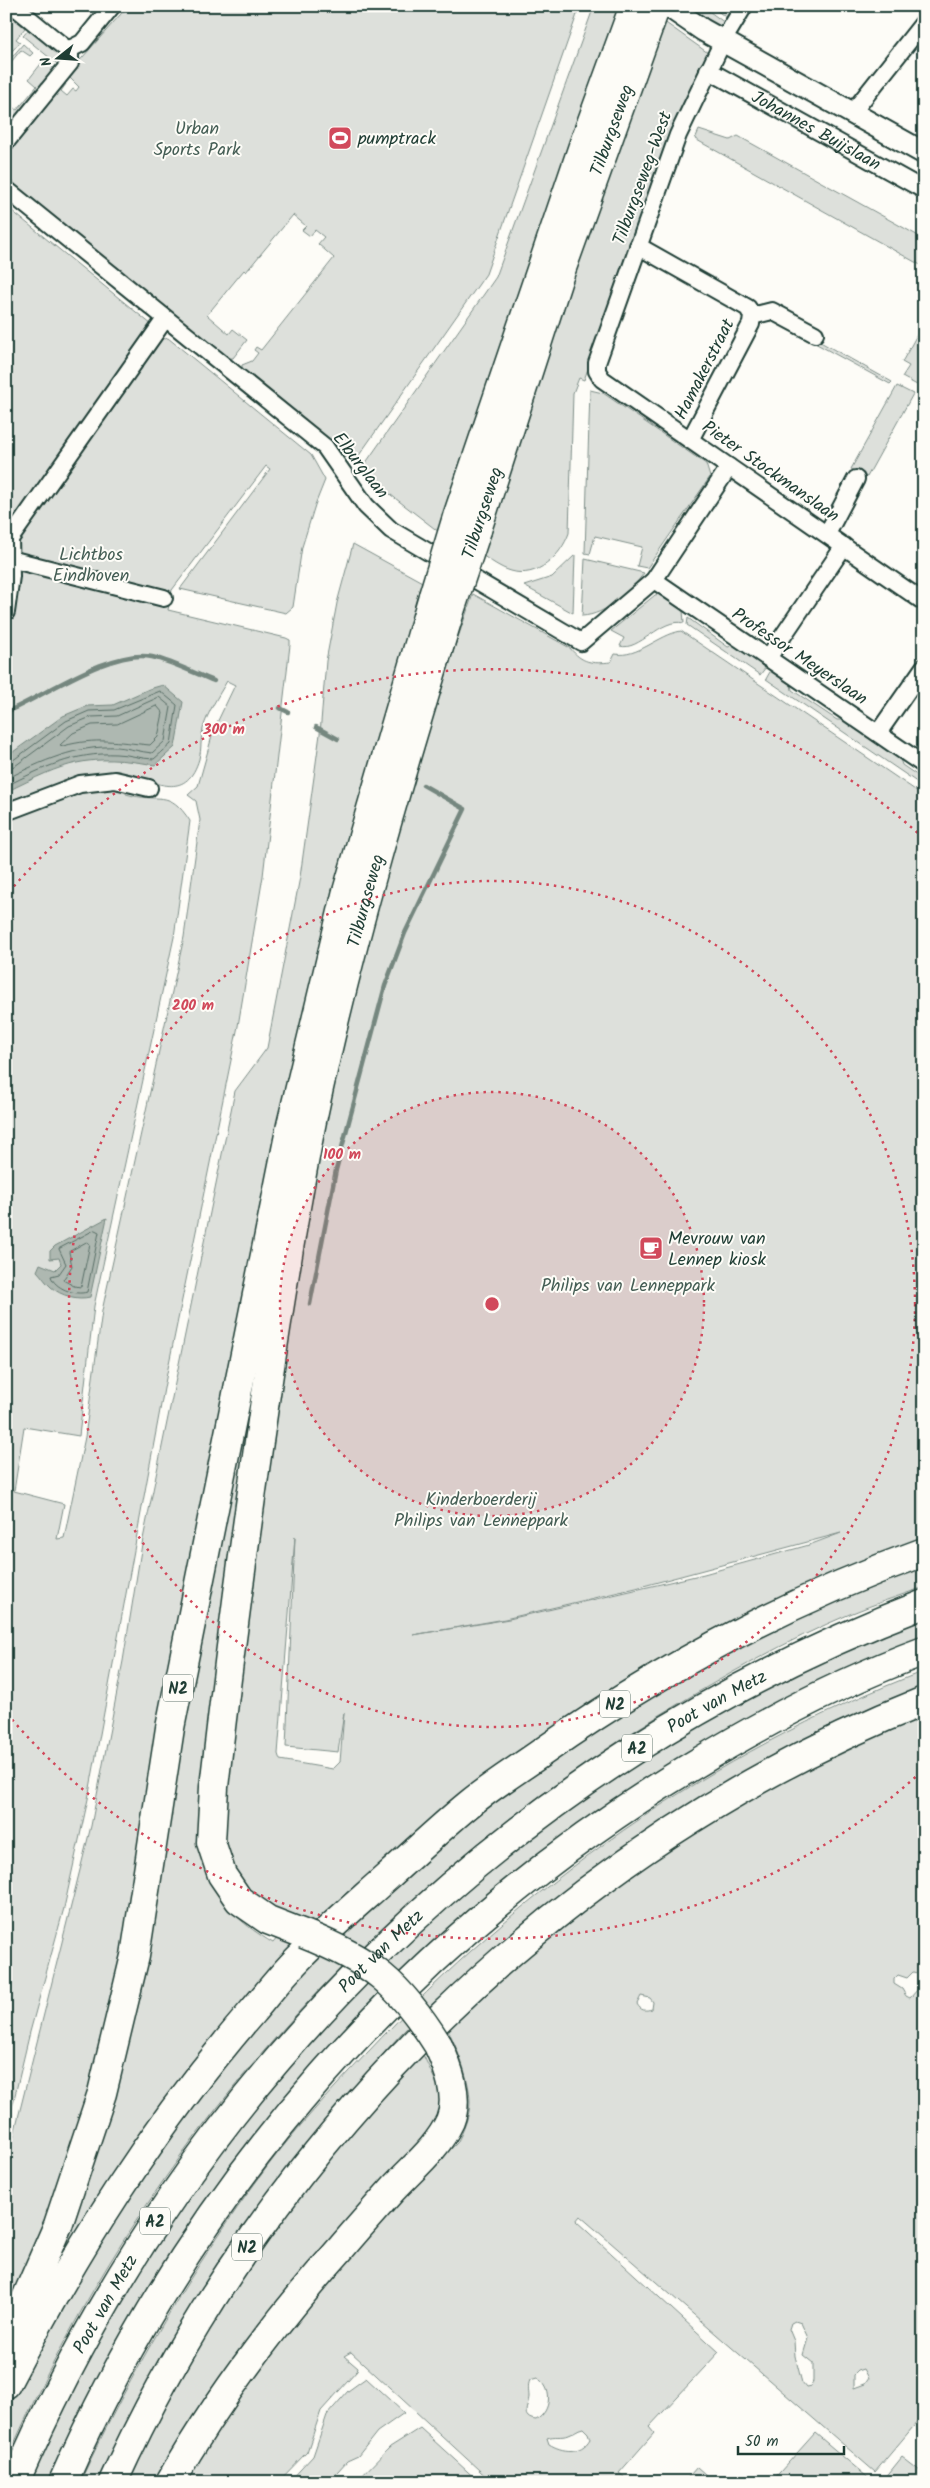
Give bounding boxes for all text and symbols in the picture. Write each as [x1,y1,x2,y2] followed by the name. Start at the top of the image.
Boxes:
[32,32,82,82] north arrow
[35,54,58,69] text: N
[583,81,643,180] street label: Tilburgseweg
[745,84,886,179] street label: Johannes Buijslaan
[606,107,681,250] street label: Tilburgseweg-West
[154,115,241,165] park label: Urban Sports Park
[327,125,353,151] sports icon: pumptrack
[357,125,437,154] place label: pumptrack
[667,313,744,425] street label: Hamakerstraat
[695,414,845,531] street label: Pieter Stockmanslaan
[324,426,395,506] street label: Elburglaan
[455,464,512,563] street label: Tilburgseweg
[53,541,129,591] park label: Lichtbos Eindhoven
[725,601,873,714] street label: Professor Meyerslaan
[202,718,245,742] text: 300 m
[340,851,393,951] street label: Tilburgseweg
[172,994,214,1018] text: 200 m
[323,1143,361,1167] text: 100 m
[668,1225,767,1275] place label: Mevrouw van Lennep kiosk
[638,1235,664,1261] cafe icon: Mevrouw van Lennep kiosk
[541,1272,716,1301] park label: Philips van Lenneppark
[483,1295,501,1313] centre of rings
[394,1486,569,1536] park label: Kinderboerderij Philips van Lenneppark
[662,1663,772,1742] street label: Poot van Metz
[163,1675,193,1702] road number: N2
[600,1690,630,1718] road number: N2
[622,1735,652,1762] road number: A2
[332,1903,431,2001] street label: Poot van Metz
[140,2208,170,2234] road number: A2
[232,2234,262,2260] road number: N2
[66,2250,146,2360] street label: Poot van Metz
[738,2423,844,2455] scale bar
[745,2430,779,2454] text: 50 m

